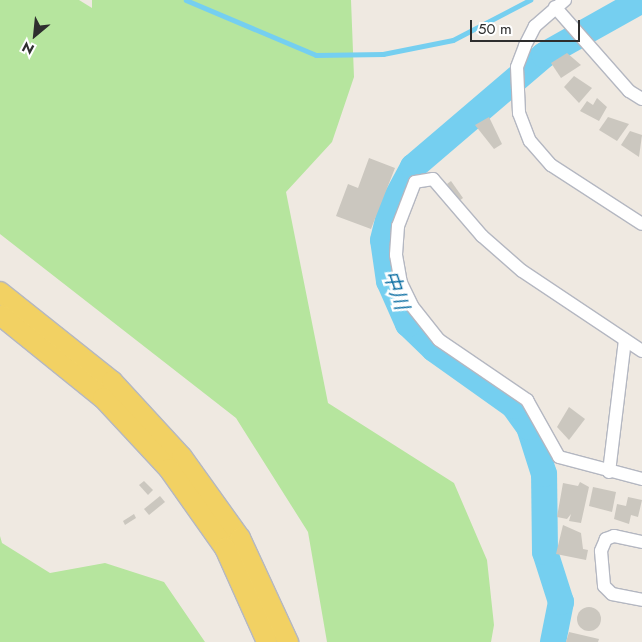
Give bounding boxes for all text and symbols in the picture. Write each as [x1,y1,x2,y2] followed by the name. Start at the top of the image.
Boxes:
[10,10,60,60] north arrow
[472,10,582,42] scale bar
[478,18,512,40] text: 50 m
[18,37,38,60] text: N
[378,267,414,313] water label: 中川

